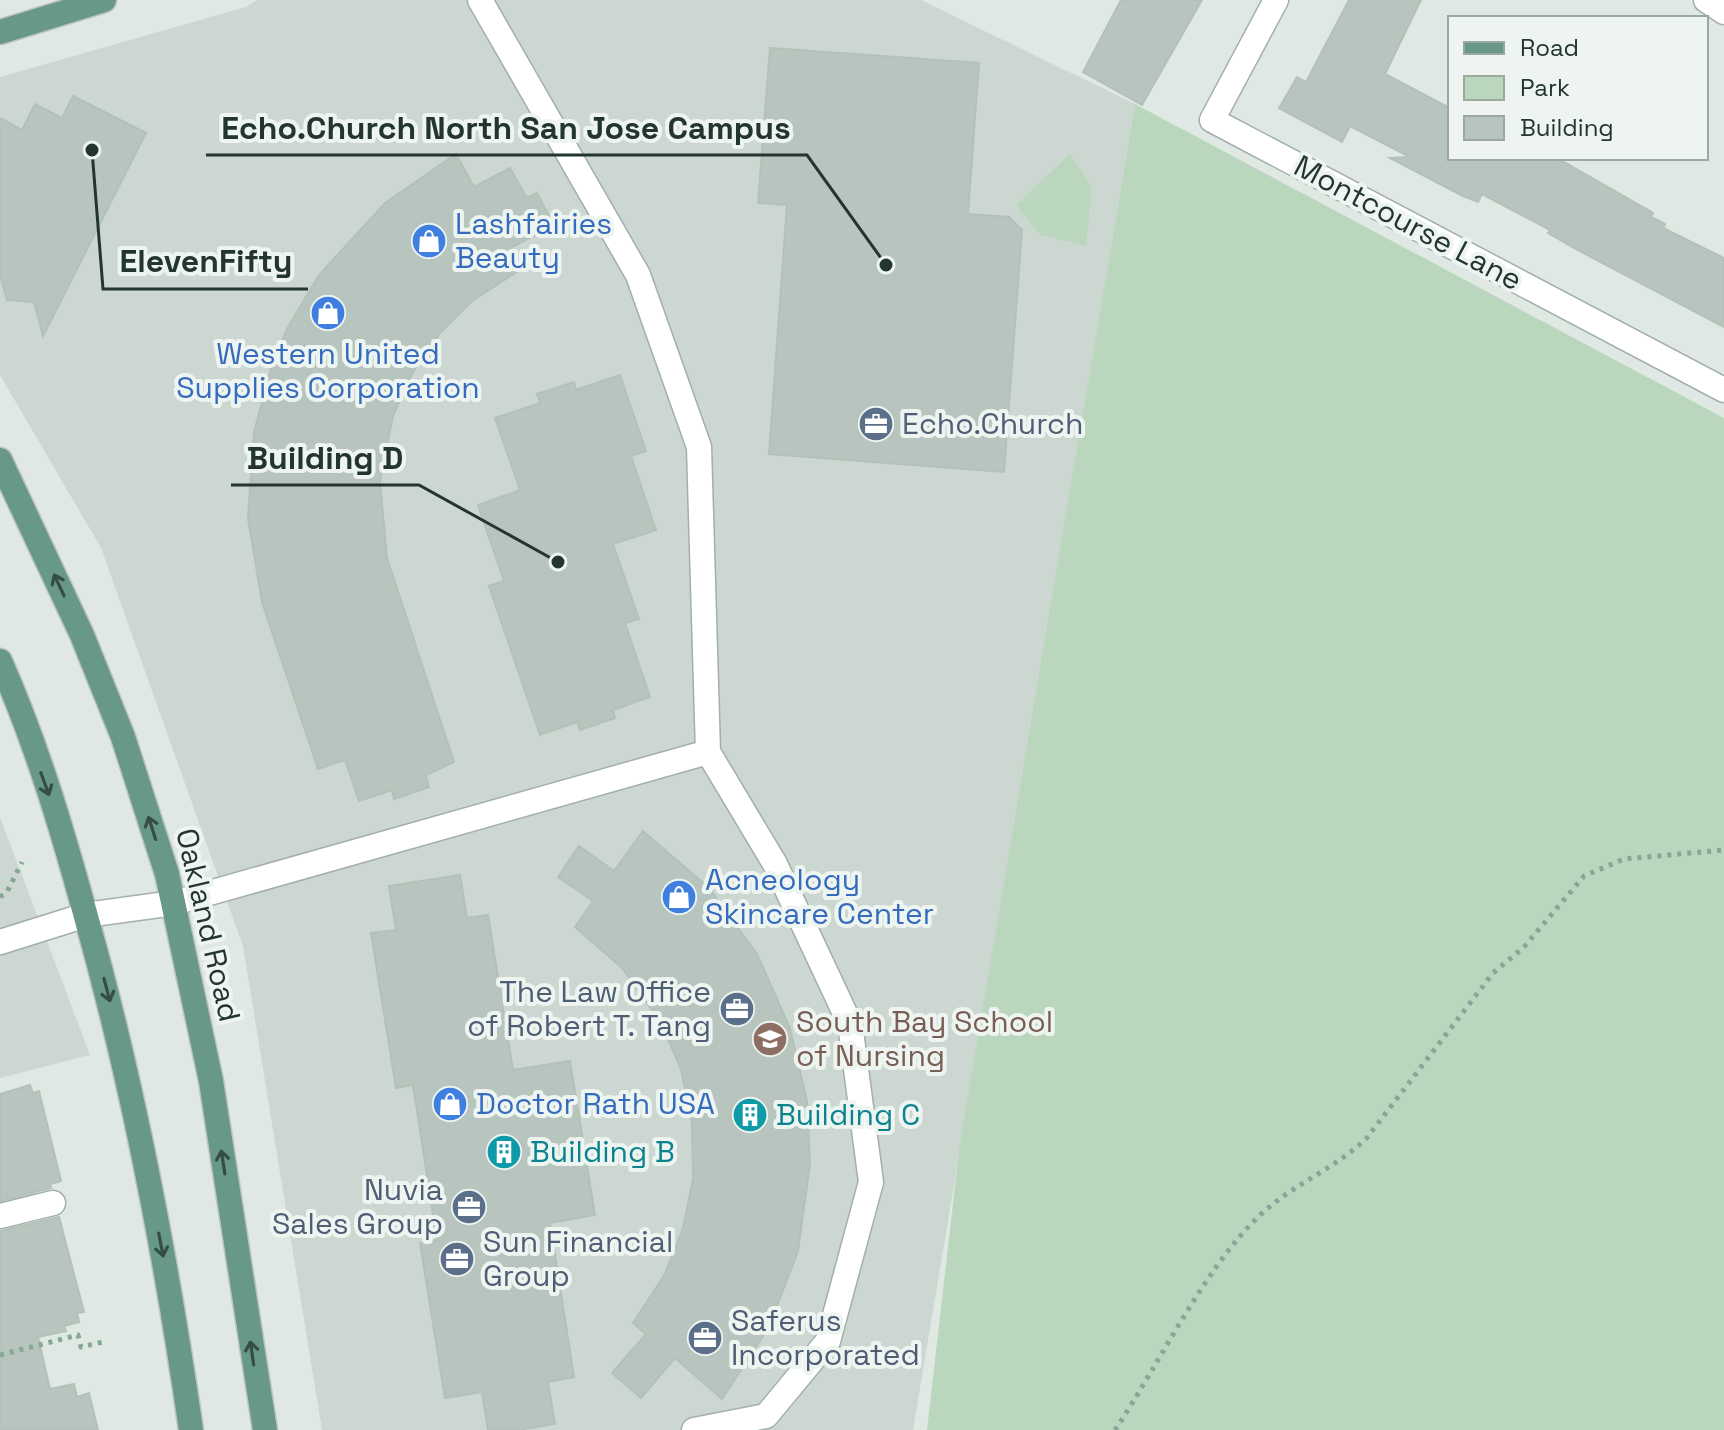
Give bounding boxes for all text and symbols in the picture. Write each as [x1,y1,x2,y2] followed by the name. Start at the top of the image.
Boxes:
[1448,16,1708,160] legend
[1520,32,1579,63] text: Road
[1520,72,1570,103] text: Park
[206,99,807,155] callout: Echo.Church North San Jose Campus
[221,108,791,148] text: Echo.Church North San Jose Campus
[1520,112,1614,143] text: Building
[1288,146,1529,299] street label: Montcourse Lane
[455,204,612,277] place label: Lashfairies Beauty
[410,222,448,260] shop icon: Lashfairies Beauty
[103,233,308,289] callout: ElevenFifty
[119,241,293,281] text: ElevenFifty
[309,294,347,332] shop icon: Western United Supplies Corporation
[176,334,480,407] place label: Western United Supplies Corporation
[902,404,1083,443] place label: Echo.Church
[857,405,895,443] office icon: Echo.Church
[231,429,419,485] callout: Building D
[247,438,403,478] text: Building D
[51,574,66,598] one-way arrow
[39,771,54,796] one-way arrow
[144,815,159,840] one-way arrow
[167,824,250,1025] street label: Oakland Road
[705,860,934,933] place label: Acneology Skincare Center
[660,878,698,916] shop icon: Acneology Skincare Center
[467,972,711,1045] place label: The Law Office of Robert T. Tang
[100,977,115,1003] one-way arrow
[718,990,756,1028] office icon: The Law Office of Robert T. Tang
[796,1002,1053,1075] place label: South Bay School of Nursing
[751,1020,789,1058] school or university icon: South Bay School of Nursing
[476,1084,715,1123] place label: Doctor Rath USA
[431,1085,469,1123] shop icon: Doctor Rath USA
[776,1095,920,1134] place label: Building C
[731,1096,769,1134] building icon: Building C
[530,1132,675,1171] place label: Building B
[485,1133,523,1171] building icon: Building B
[215,1150,230,1175] one-way arrow
[272,1170,443,1243] place label: Nuvia Sales Group
[450,1188,488,1226] office icon: Nuvia Sales Group
[483,1222,673,1295] place label: Sun Financial Group
[155,1231,170,1257] one-way arrow
[438,1240,476,1278] office icon: Sun Financial Group
[731,1301,920,1374] place label: Saferus Incorporated
[686,1319,724,1357] office icon: Saferus Incorporated
[244,1341,259,1366] one-way arrow

